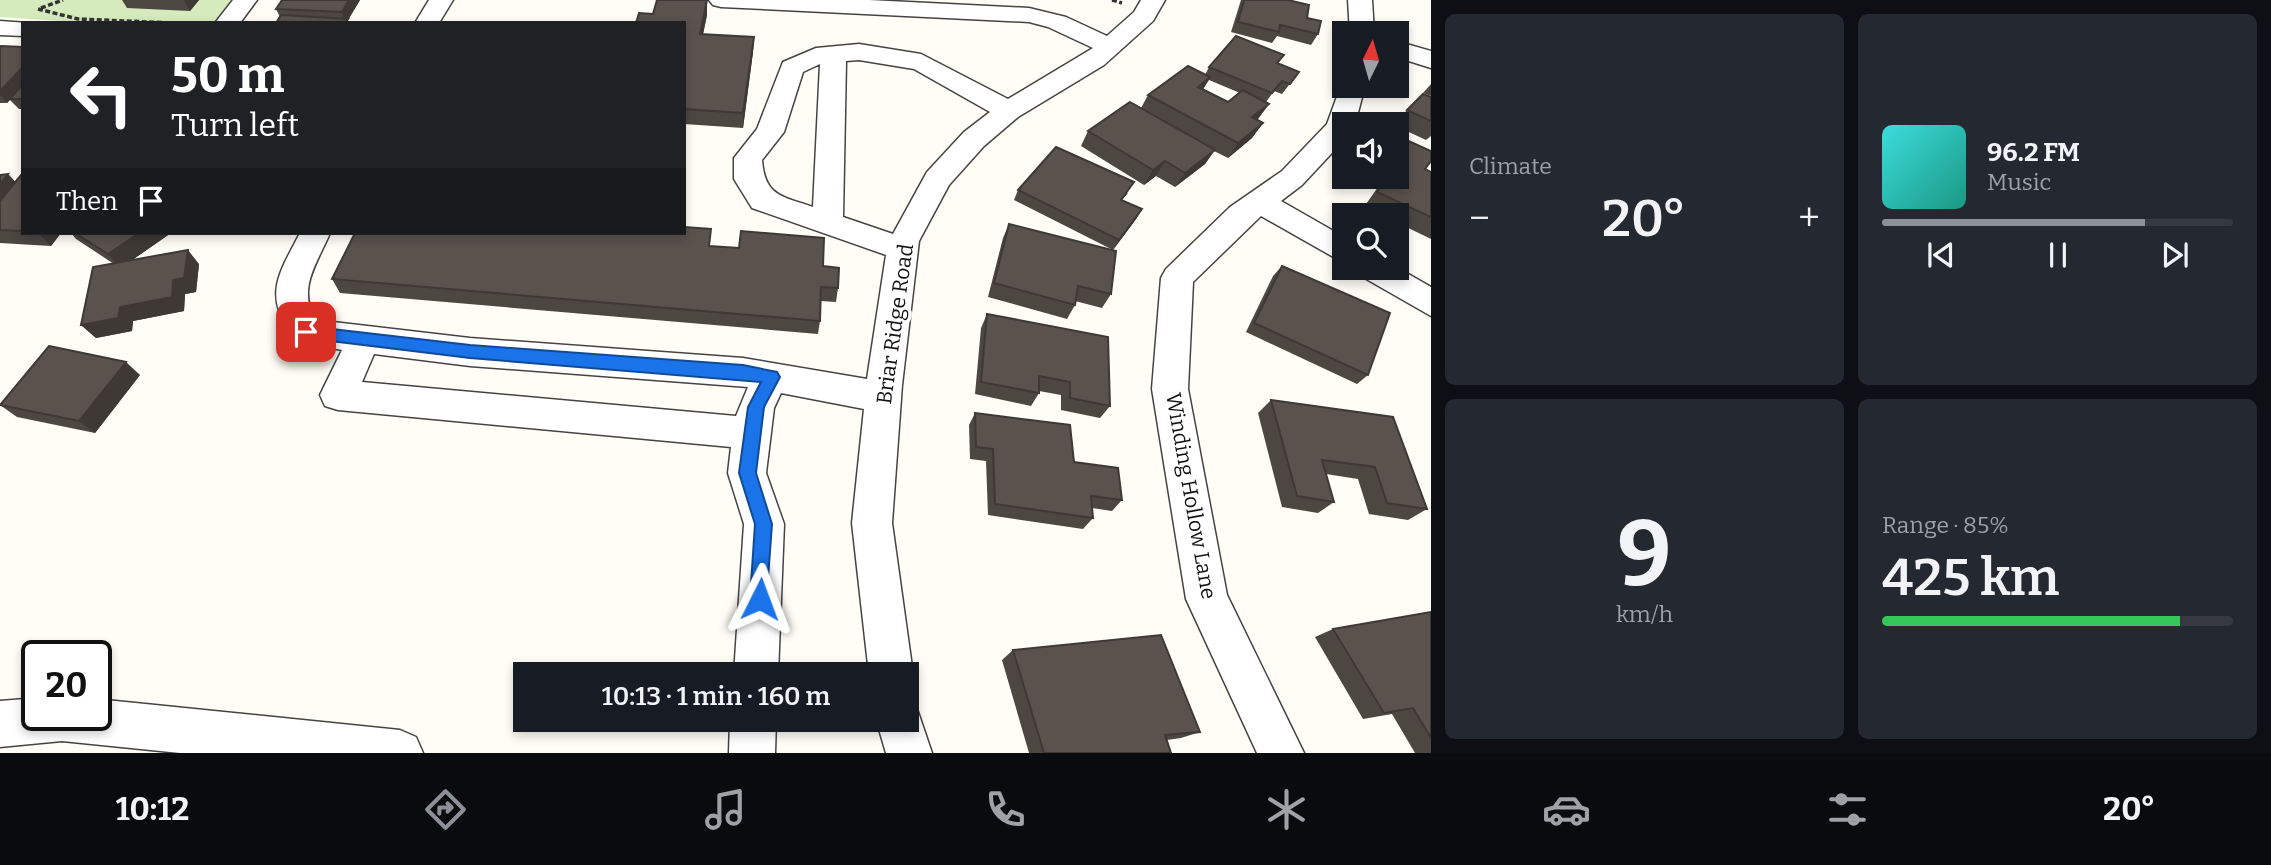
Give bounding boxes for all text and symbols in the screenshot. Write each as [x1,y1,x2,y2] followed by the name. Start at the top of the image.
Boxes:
[1332,21,1409,98] north arrow
[1332,21,1409,280] map controls
[171,46,284,105] text: 50 m
[56,49,147,140] icon: left
[171,106,299,144] text: Turn left
[1332,112,1409,189] button: sound
[1987,137,2080,168] text: 96.2 FM
[1469,152,1552,180] text: Climate
[1987,168,2051,196] text: Music
[132,182,170,220] icon: arrive
[56,186,118,217] text: Then
[1602,187,1686,250] text: 20°
[1469,195,1490,241] text: −
[1798,195,1820,241] text: +
[1332,203,1409,280] button: search
[1922,236,1960,274] icon: previous
[2039,236,2077,274] icon: pause
[2156,236,2194,274] icon: next
[871,242,919,406] street label: Briar Ridge Road
[276,302,336,362] pin
[287,313,325,351] icon: arrive
[1160,391,1222,601] street label: Winding Hollow Lane
[1618,500,1671,609] text: 9
[1882,511,2009,539] text: Range · 85%
[1882,546,2059,609] text: 425 km
[723,562,797,636] position arrow
[1616,600,1673,628] text: km/h
[21,640,112,731] speed limit sign: 20
[602,681,830,712] text: 10:13 · 1 min · 160 m
[421,785,470,834] icon: directions
[701,785,750,834] icon: music
[981,785,1030,834] icon: phone
[1262,785,1311,834] icon: climate
[1542,785,1591,834] icon: car
[1823,785,1872,834] icon: filters
[116,790,189,828] text: 10:12
[2103,790,2155,828] text: 20°

